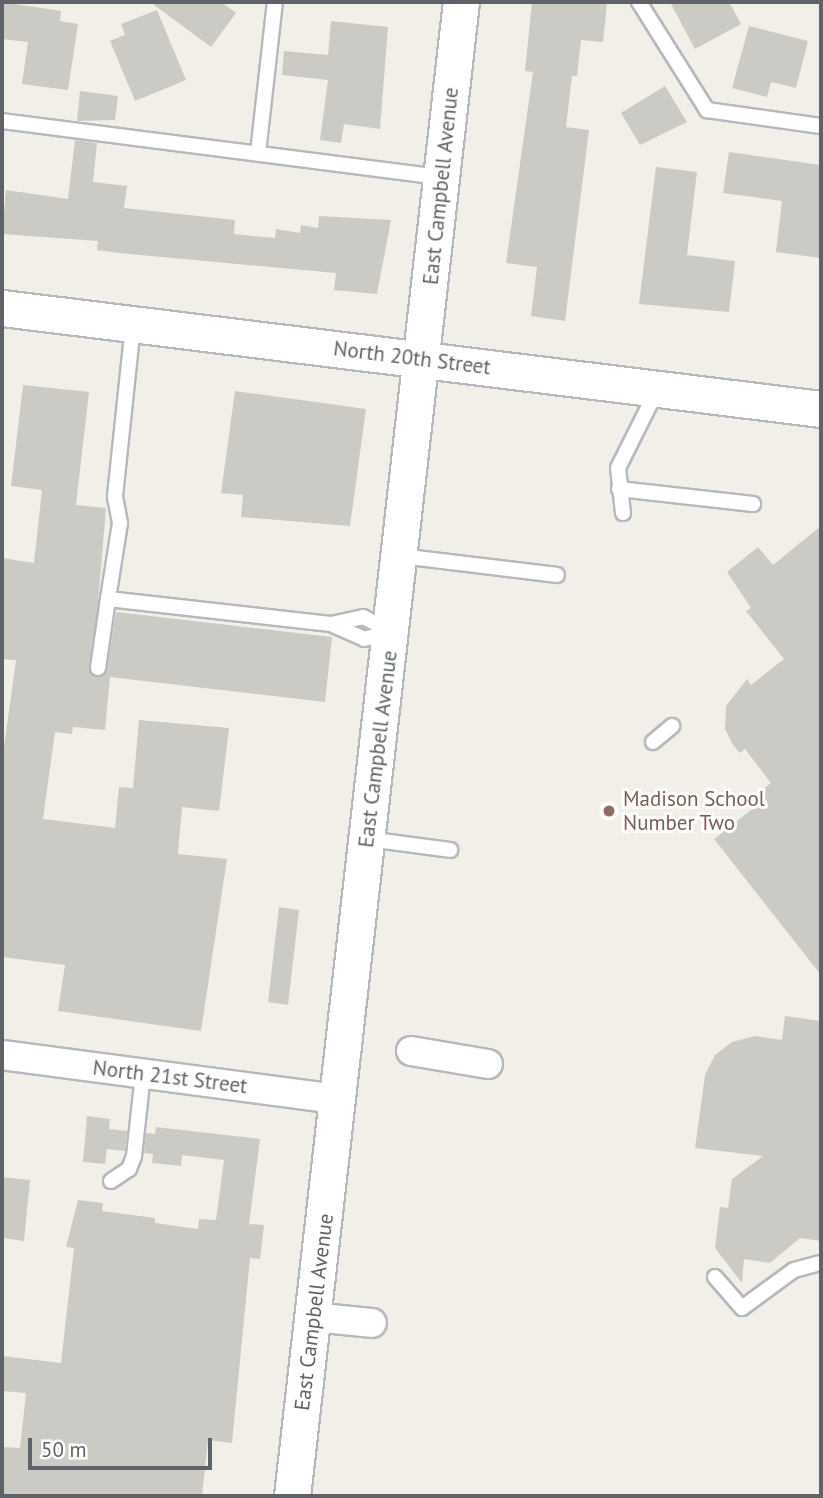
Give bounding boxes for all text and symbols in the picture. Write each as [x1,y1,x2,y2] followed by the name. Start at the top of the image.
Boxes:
[418,86,464,286] street label: East Campbell Avenue
[332,336,492,380] street label: North 20th Street
[353,649,403,849] street label: East Campbell Avenue
[623,786,765,836] place label: Madison School Number Two
[601,803,617,819] marker: Madison School Number Two
[91,1055,249,1099] street label: North 21st Street
[289,1212,339,1412] street label: East Campbell Avenue
[32,1424,215,1468] scale bar
[41,1436,87,1463] text: 50 m

